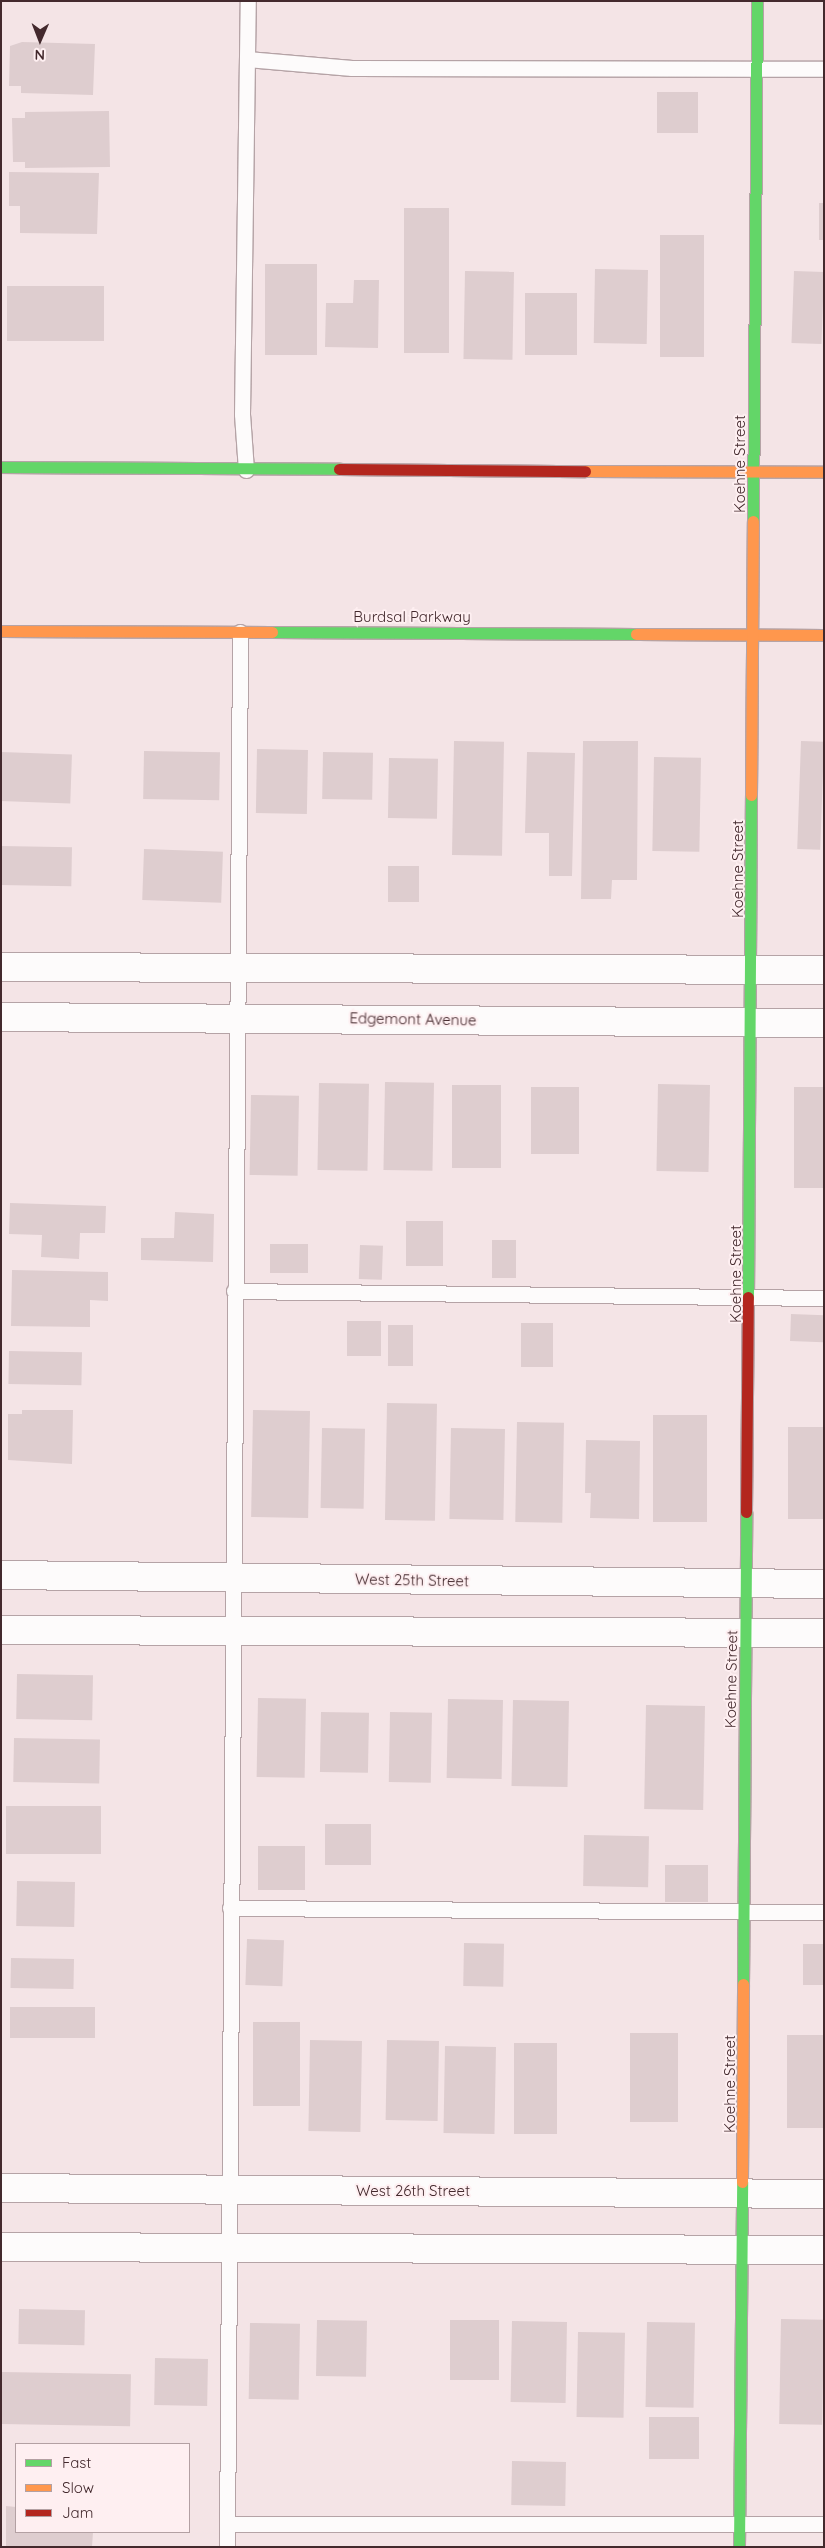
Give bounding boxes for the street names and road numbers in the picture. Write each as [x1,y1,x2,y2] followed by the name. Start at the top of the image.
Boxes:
[731,415,749,513] street label: Koehne Street
[353,608,471,626] street label: Burdsal Parkway
[729,820,747,918] street label: Koehne Street
[349,1009,477,1029] street label: Edgemont Avenue
[727,1225,745,1323] street label: Koehne Street
[355,1570,469,1590] street label: West 25th Street
[721,1630,741,1728] street label: Koehne Street
[721,2035,739,2133] street label: Koehne Street
[356,2182,470,2200] street label: West 26th Street

